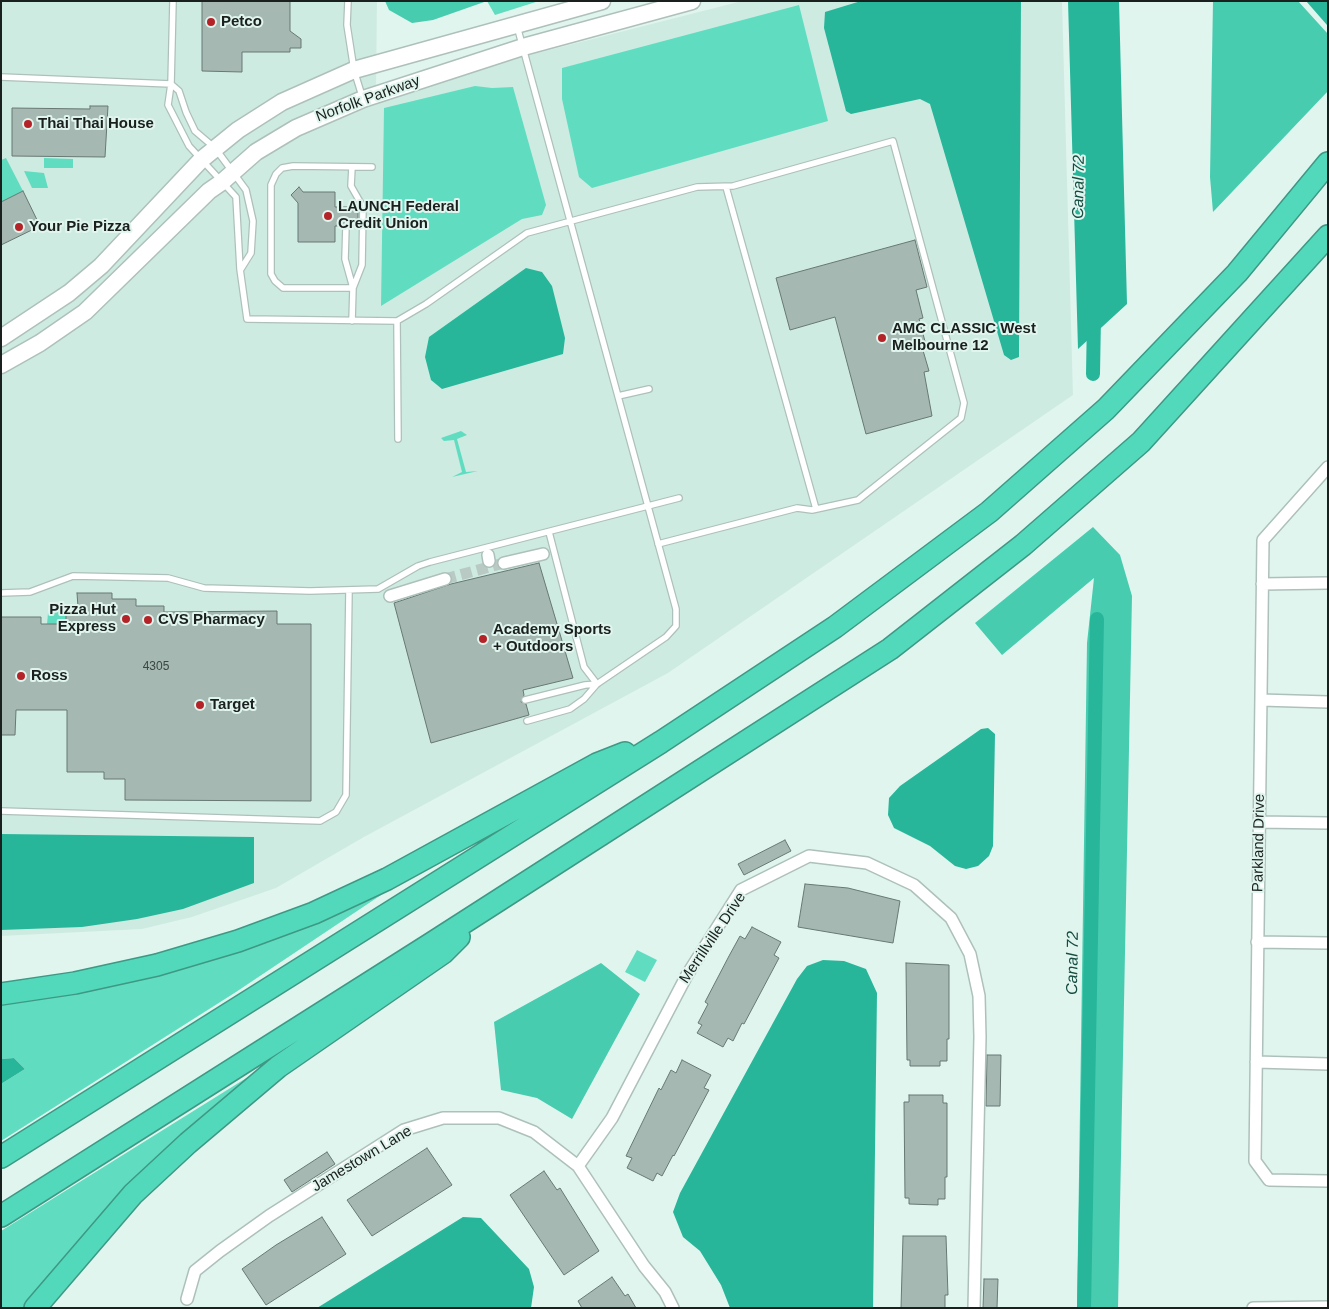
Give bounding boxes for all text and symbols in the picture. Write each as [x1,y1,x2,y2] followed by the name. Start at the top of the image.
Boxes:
[221,13,262,31] place label: Petco
[205,16,217,28] marker: Petco
[314,72,422,126] street label: Norfolk Parkway
[38,115,154,133] place label: Thai Thai House
[22,118,34,130] marker: Thai Thai House
[1069,155,1089,219] water label: Canal 72
[338,198,459,233] place label: LAUNCH Federal Credit Union
[322,210,334,222] marker: LAUNCH Federal Credit Union
[29,218,130,236] place label: Your Pie Pizza
[13,221,25,233] marker: Your Pie Pizza
[892,320,1036,355] place label: AMC CLASSIC West Melbourne 12
[876,332,888,344] marker: AMC CLASSIC West Melbourne 12
[49,601,116,636] place label: Pizza Hut Express
[158,611,265,629] place label: CVS Pharmacy
[120,613,132,625] marker: Pizza Hut Express
[142,614,154,626] marker: CVS Pharmacy
[493,621,611,656] place label: Academy Sports + Outdoors
[477,633,489,645] marker: Academy Sports + Outdoors
[143,660,169,674] house number: 4305
[31,667,68,685] place label: Ross
[15,670,27,682] marker: Ross
[210,696,255,714] place label: Target
[194,699,206,711] marker: Target
[1249,794,1269,892] street label: Parkland Drive
[676,889,750,987] street label: Merrillville Drive
[1063,931,1083,995] water label: Canal 72
[309,1122,415,1196] street label: Jamestown Lane

